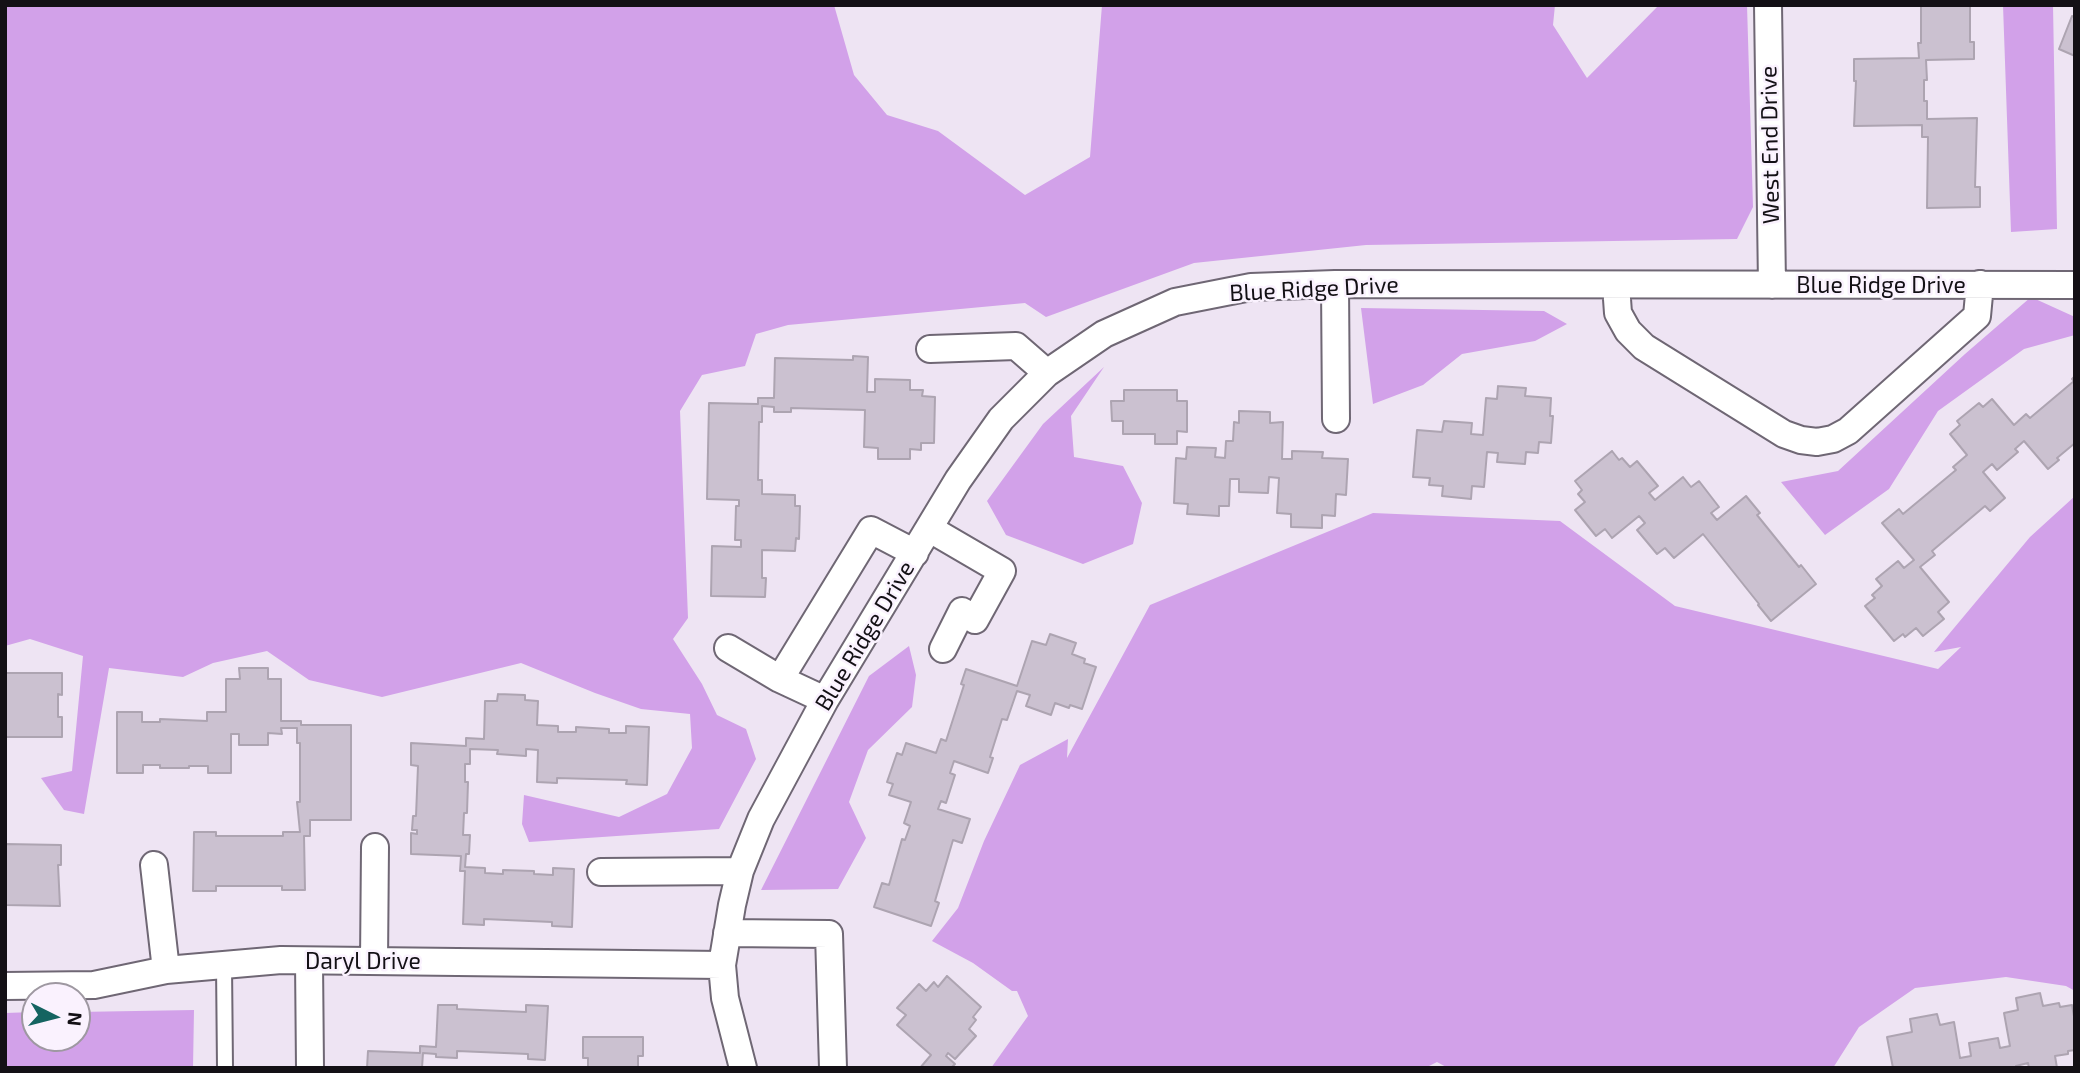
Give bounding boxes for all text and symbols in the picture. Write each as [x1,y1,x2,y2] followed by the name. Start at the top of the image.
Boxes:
[1755,66,1785,224] street label: West End Drive
[1229,271,1399,307] street label: Blue Ridge Drive
[1796,271,1966,299] street label: Blue Ridge Drive
[809,556,921,716] street label: Blue Ridge Drive
[305,947,421,975] street label: Daryl Drive
[21,982,91,1052] north arrow
[63,1011,88,1027] text: N

